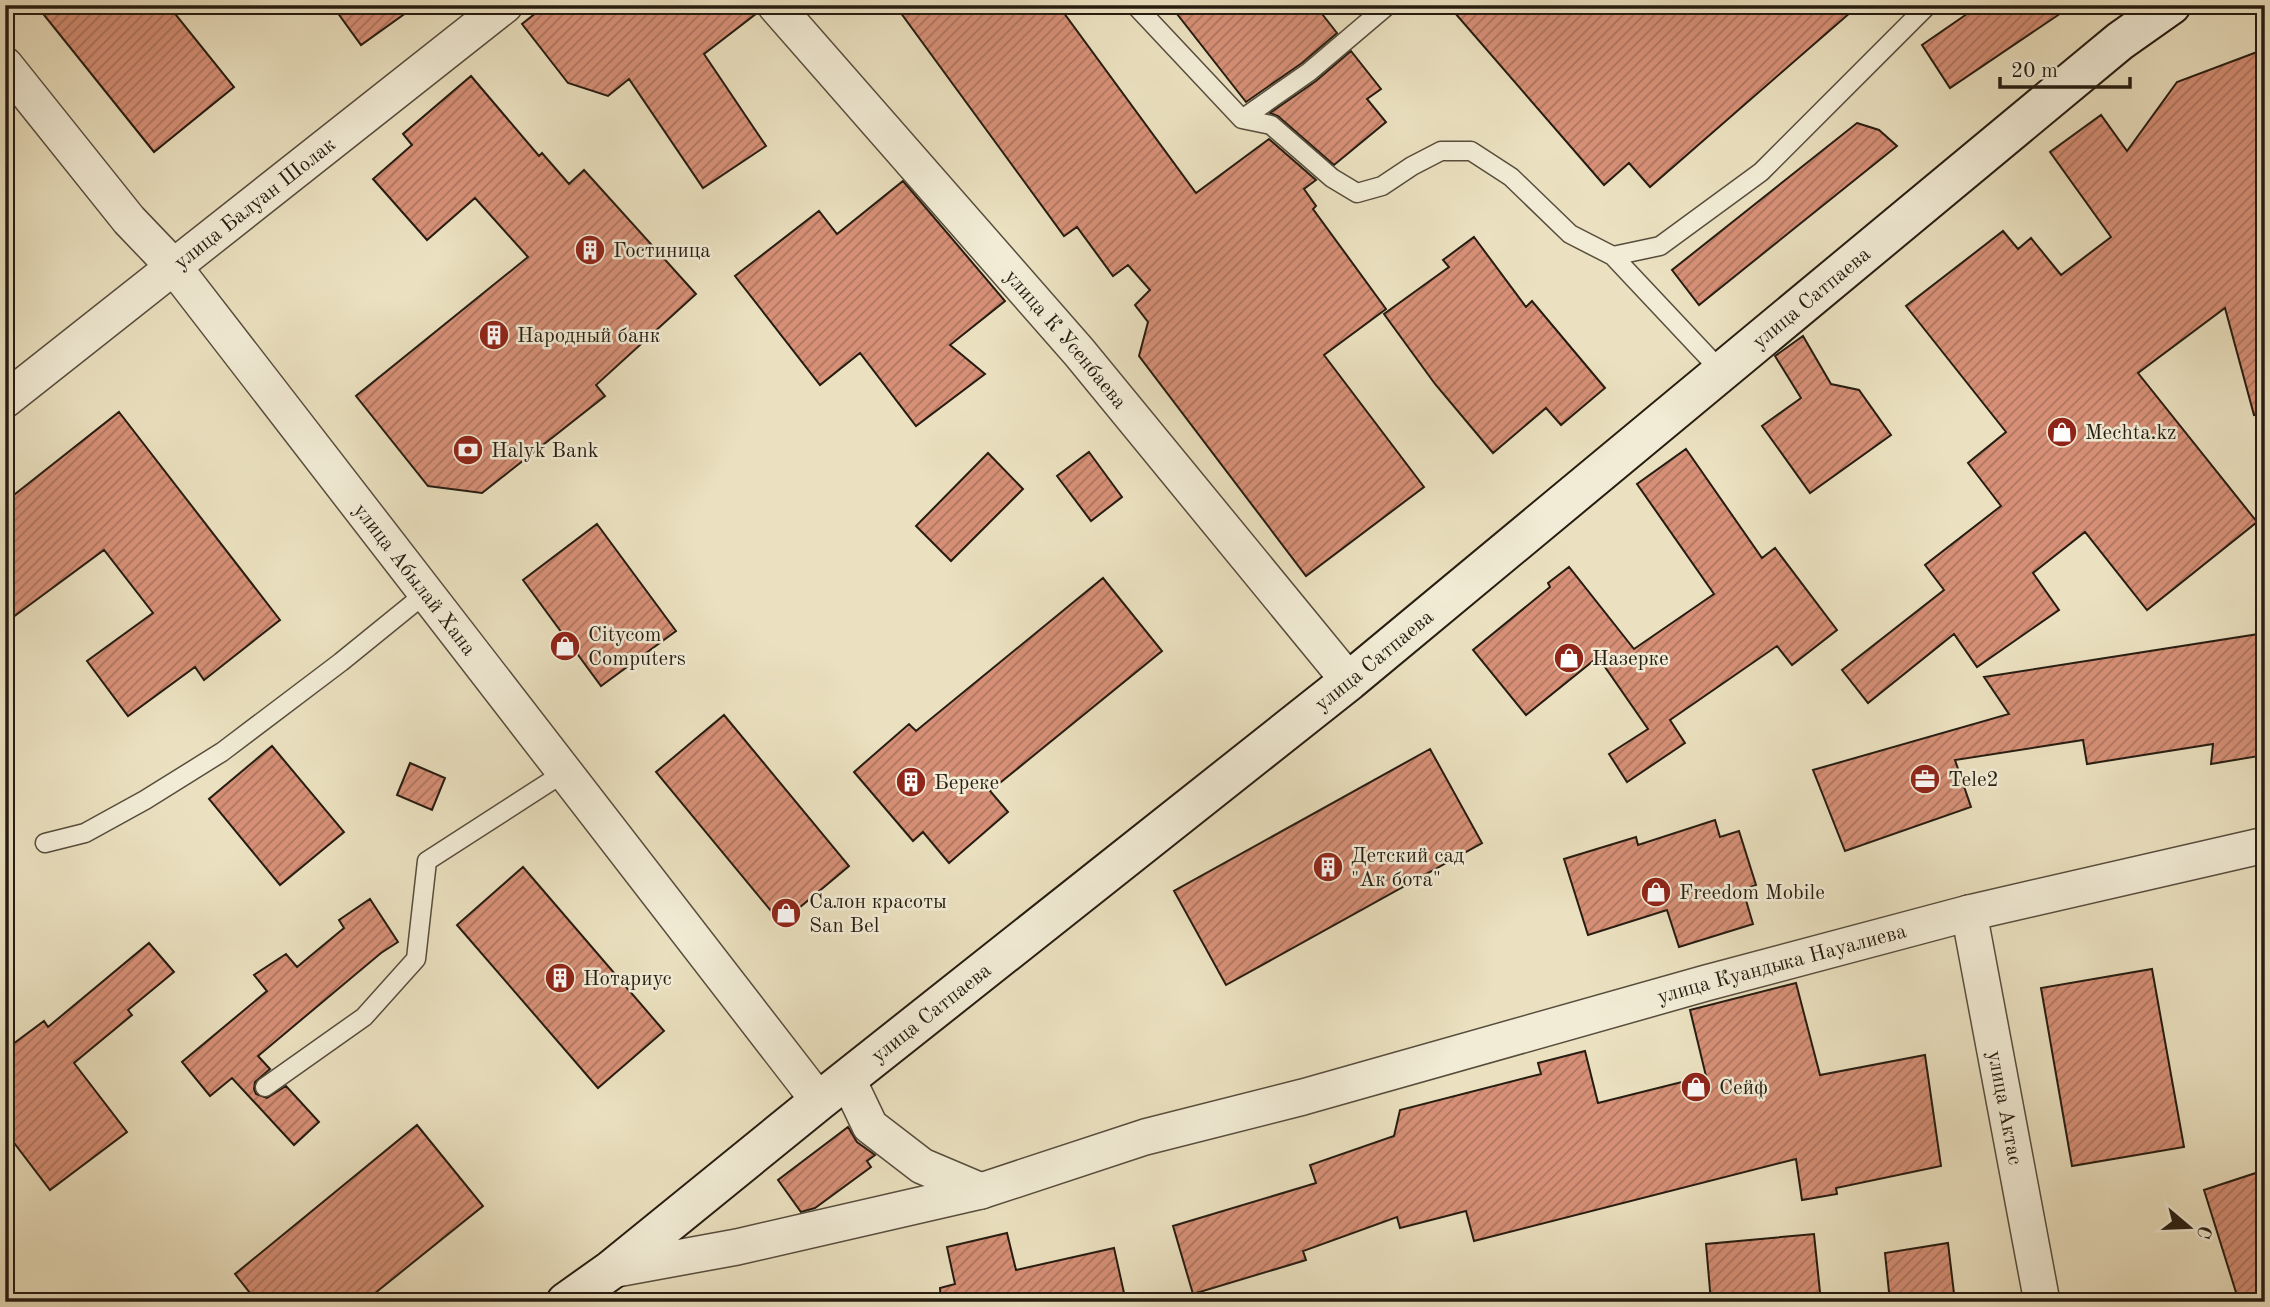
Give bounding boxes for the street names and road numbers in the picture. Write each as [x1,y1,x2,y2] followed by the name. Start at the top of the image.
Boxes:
[171,134,340,274] street label: улица Балуан Шолак
[1749,244,1875,353] street label: улица Сатпаева
[1000,266,1130,413] street label: улица К Усенбаева
[349,500,479,660] street label: улица Абылай Хана
[1312,607,1438,716] street label: улица Сатпаева
[1655,921,1909,1008] street label: улица Куандыка Науалиева
[868,960,996,1067] street label: улица Сатпаева
[1983,1049,2025,1167] street label: улица Актас

